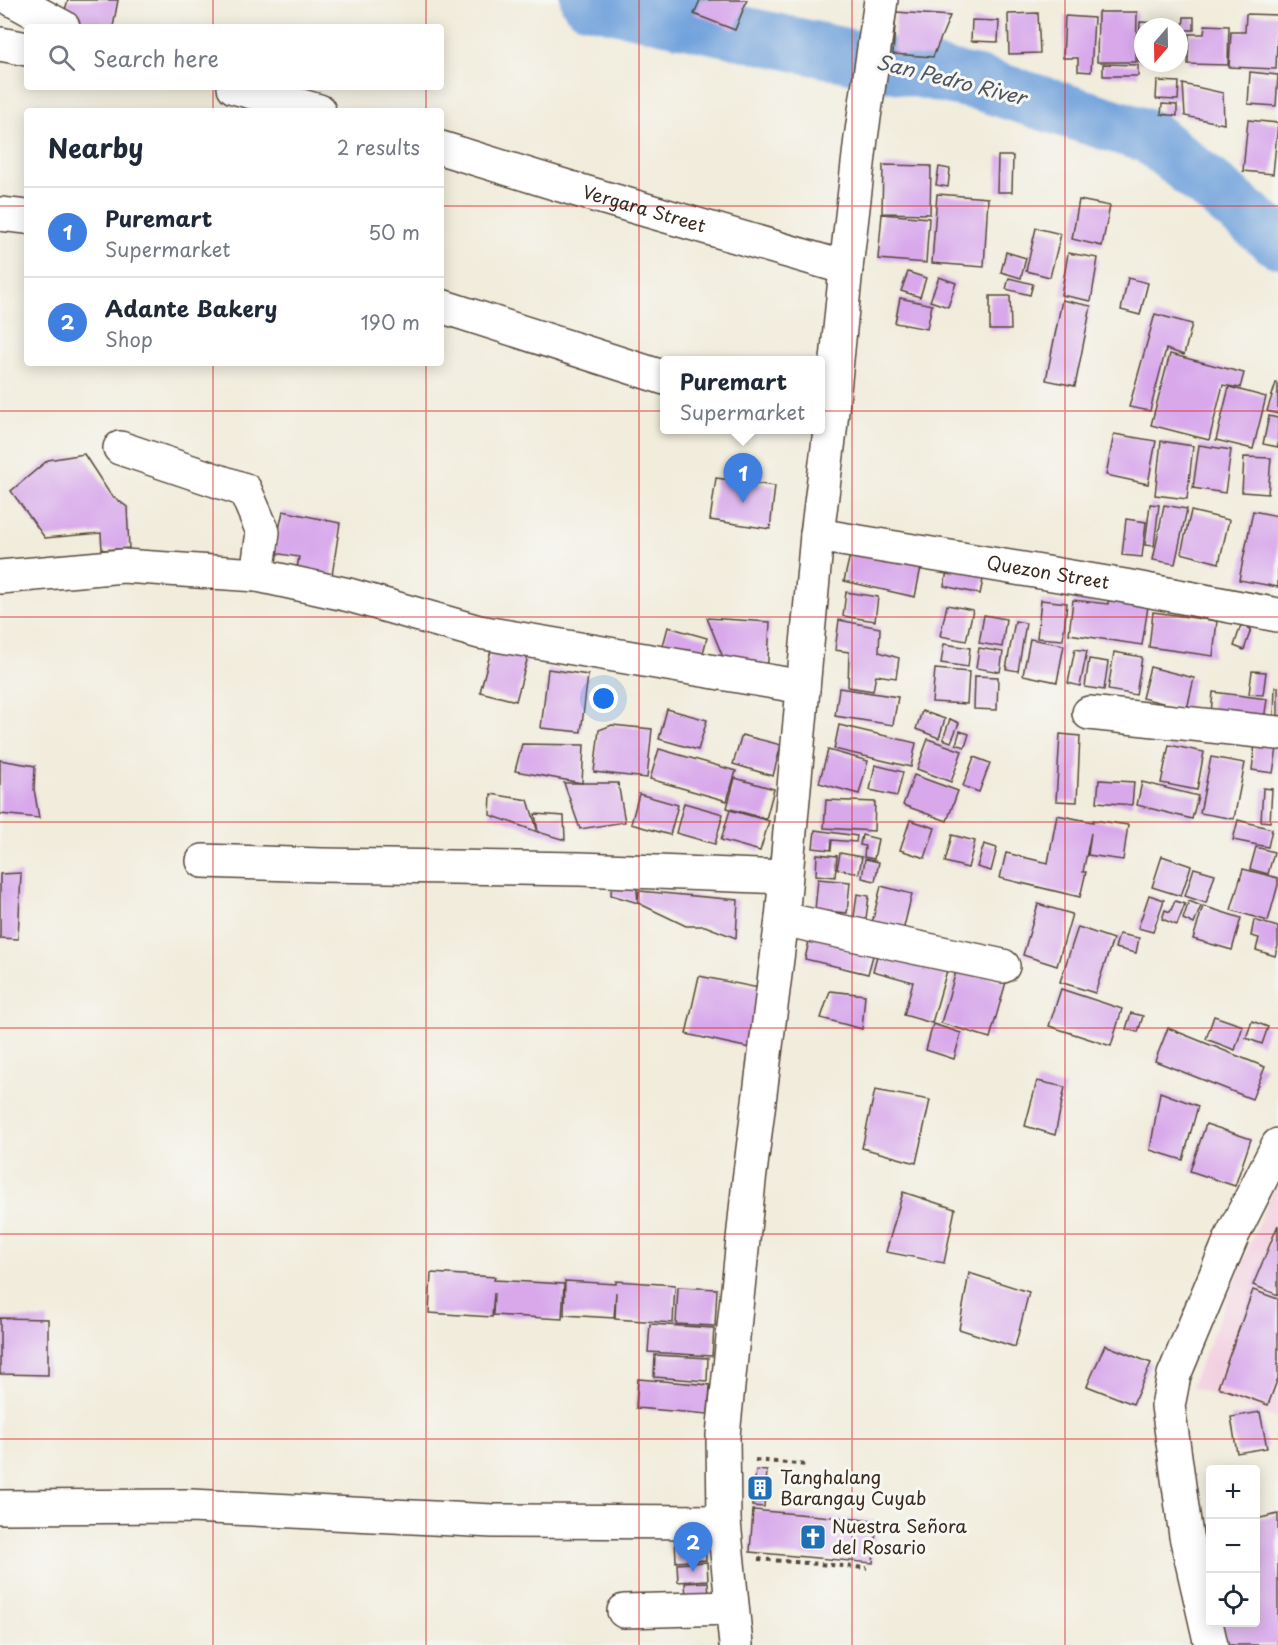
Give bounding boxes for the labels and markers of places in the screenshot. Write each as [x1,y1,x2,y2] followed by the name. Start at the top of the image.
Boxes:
[724,454,762,503] pin: 1
[780,1463,926,1511] place label: Tanghalang Barangay Cuyab
[745,1473,775,1503] building icon: Tanghalang Barangay Cuyab
[832,1512,967,1560] place label: Nuestra Señora del Rosario
[674,1522,712,1572] pin: 2
[798,1522,828,1552] church icon: Nuestra Señora del Rosario

